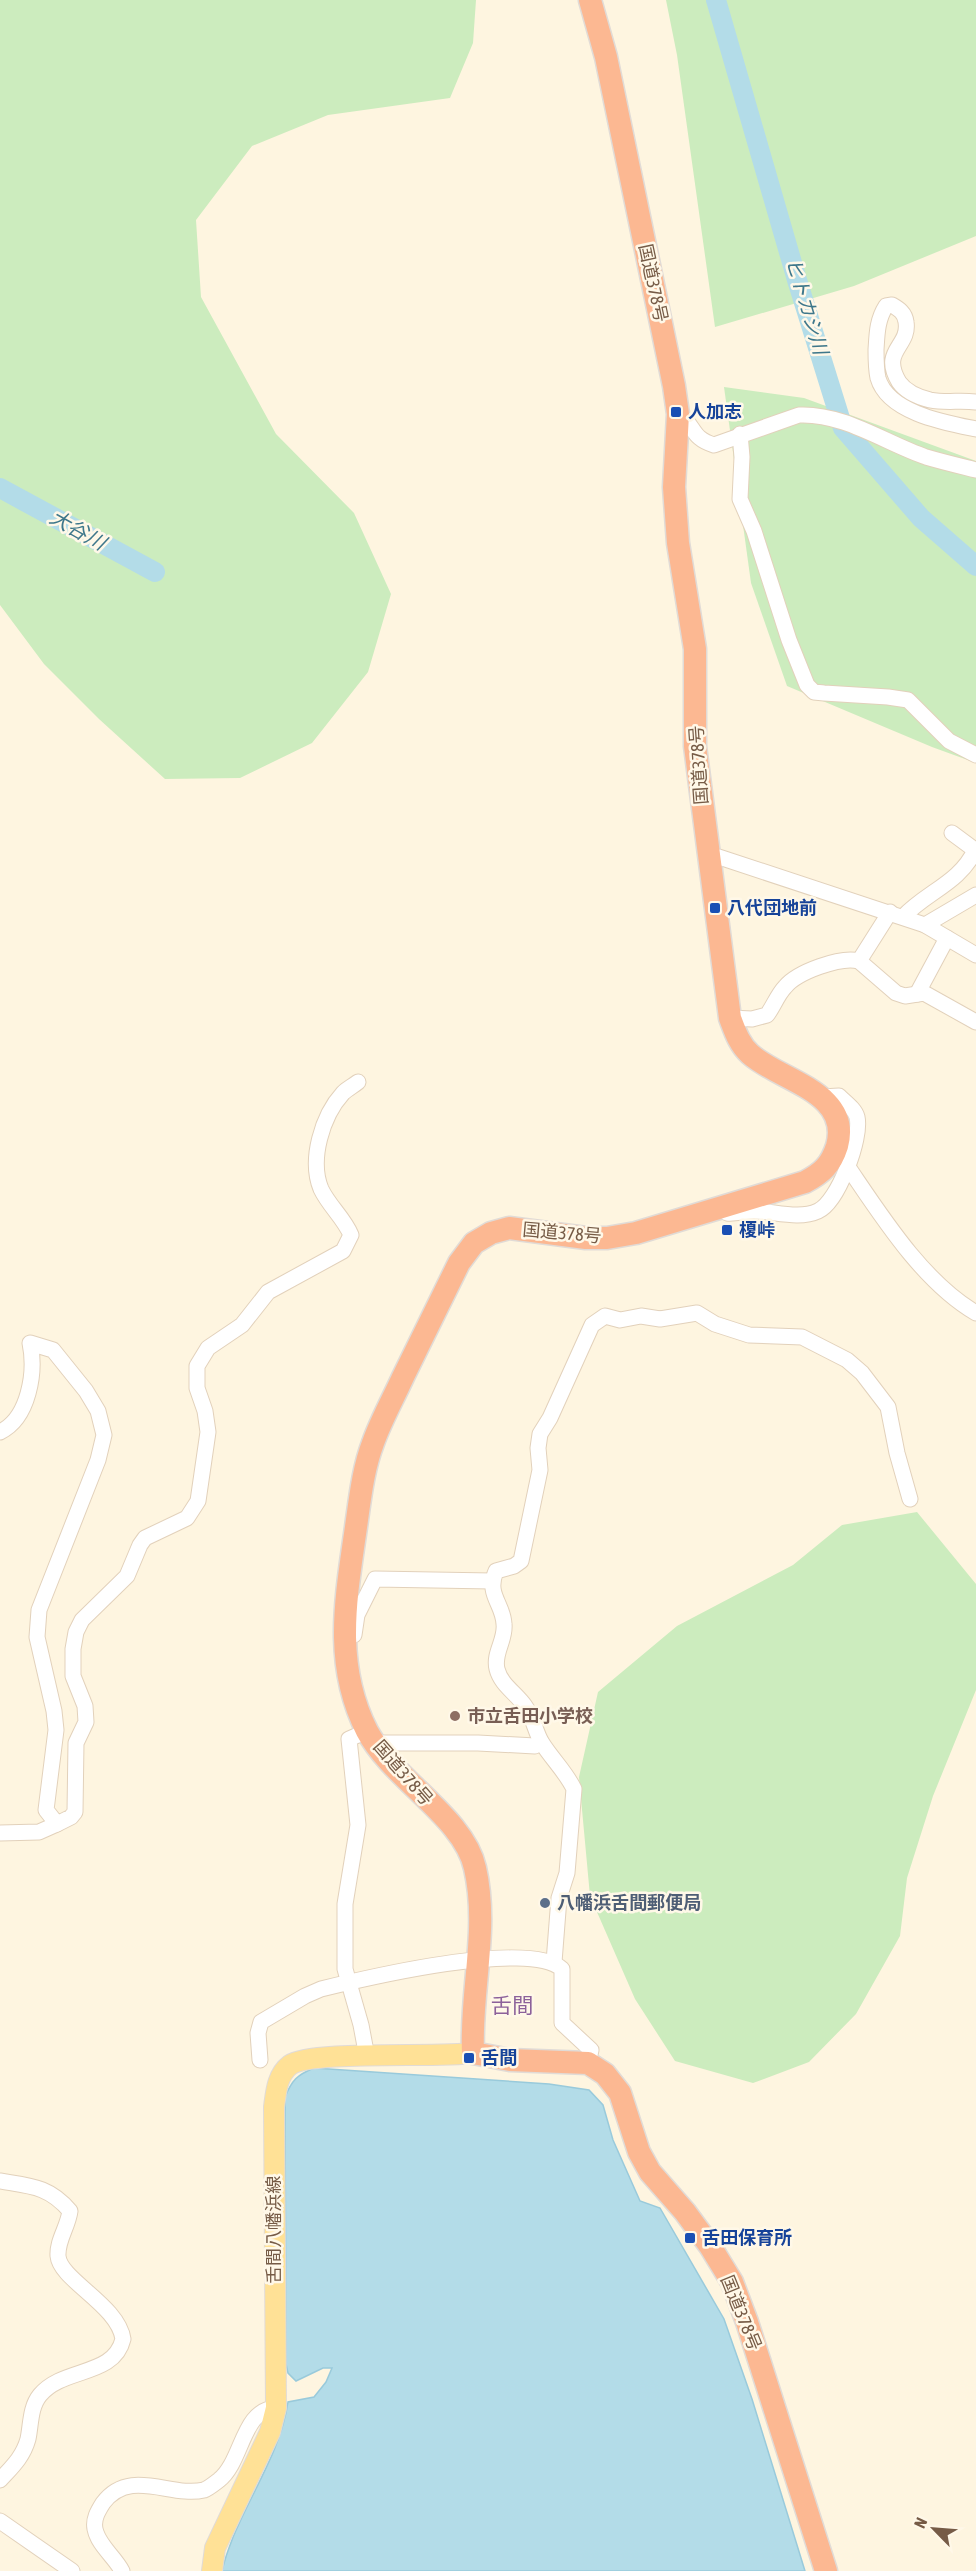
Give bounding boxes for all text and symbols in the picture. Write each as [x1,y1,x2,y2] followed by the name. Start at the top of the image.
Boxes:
[635,242,672,324] street label: 国道378号
[782,255,834,359] water label: ヒトカシ川
[688,401,742,422] place label: 人加志
[669,405,683,419] marker: 人加志
[46,505,112,555] water label: 大谷川
[685,725,712,805] street label: 国道378号
[727,897,817,918] place label: 八代団地前
[708,901,722,915] marker: 八代団地前
[522,1219,603,1246] street label: 国道378号
[739,1219,775,1240] place label: 榎峠
[720,1223,734,1237] marker: 榎峠
[467,1705,593,1726] place label: 市立舌田小学校
[448,1709,462,1723] marker: 市立舌田小学校
[369,1736,437,1810] street label: 国道378号
[557,1892,701,1913] place label: 八幡浜舌間郵便局
[538,1896,552,1910] marker: 八幡浜舌間郵便局
[491,1993,533,2017] district label: 舌間
[481,2047,517,2068] place label: 舌間
[462,2051,476,2065] marker: 舌間
[263,2176,284,2284] street label: 舌間八幡浜線
[702,2227,792,2248] place label: 舌田保育所
[683,2231,697,2245] marker: 舌田保育所
[717,2272,766,2354] street label: 国道378号
[904,2499,964,2559] north arrow
[910,2515,931,2531] text: N

